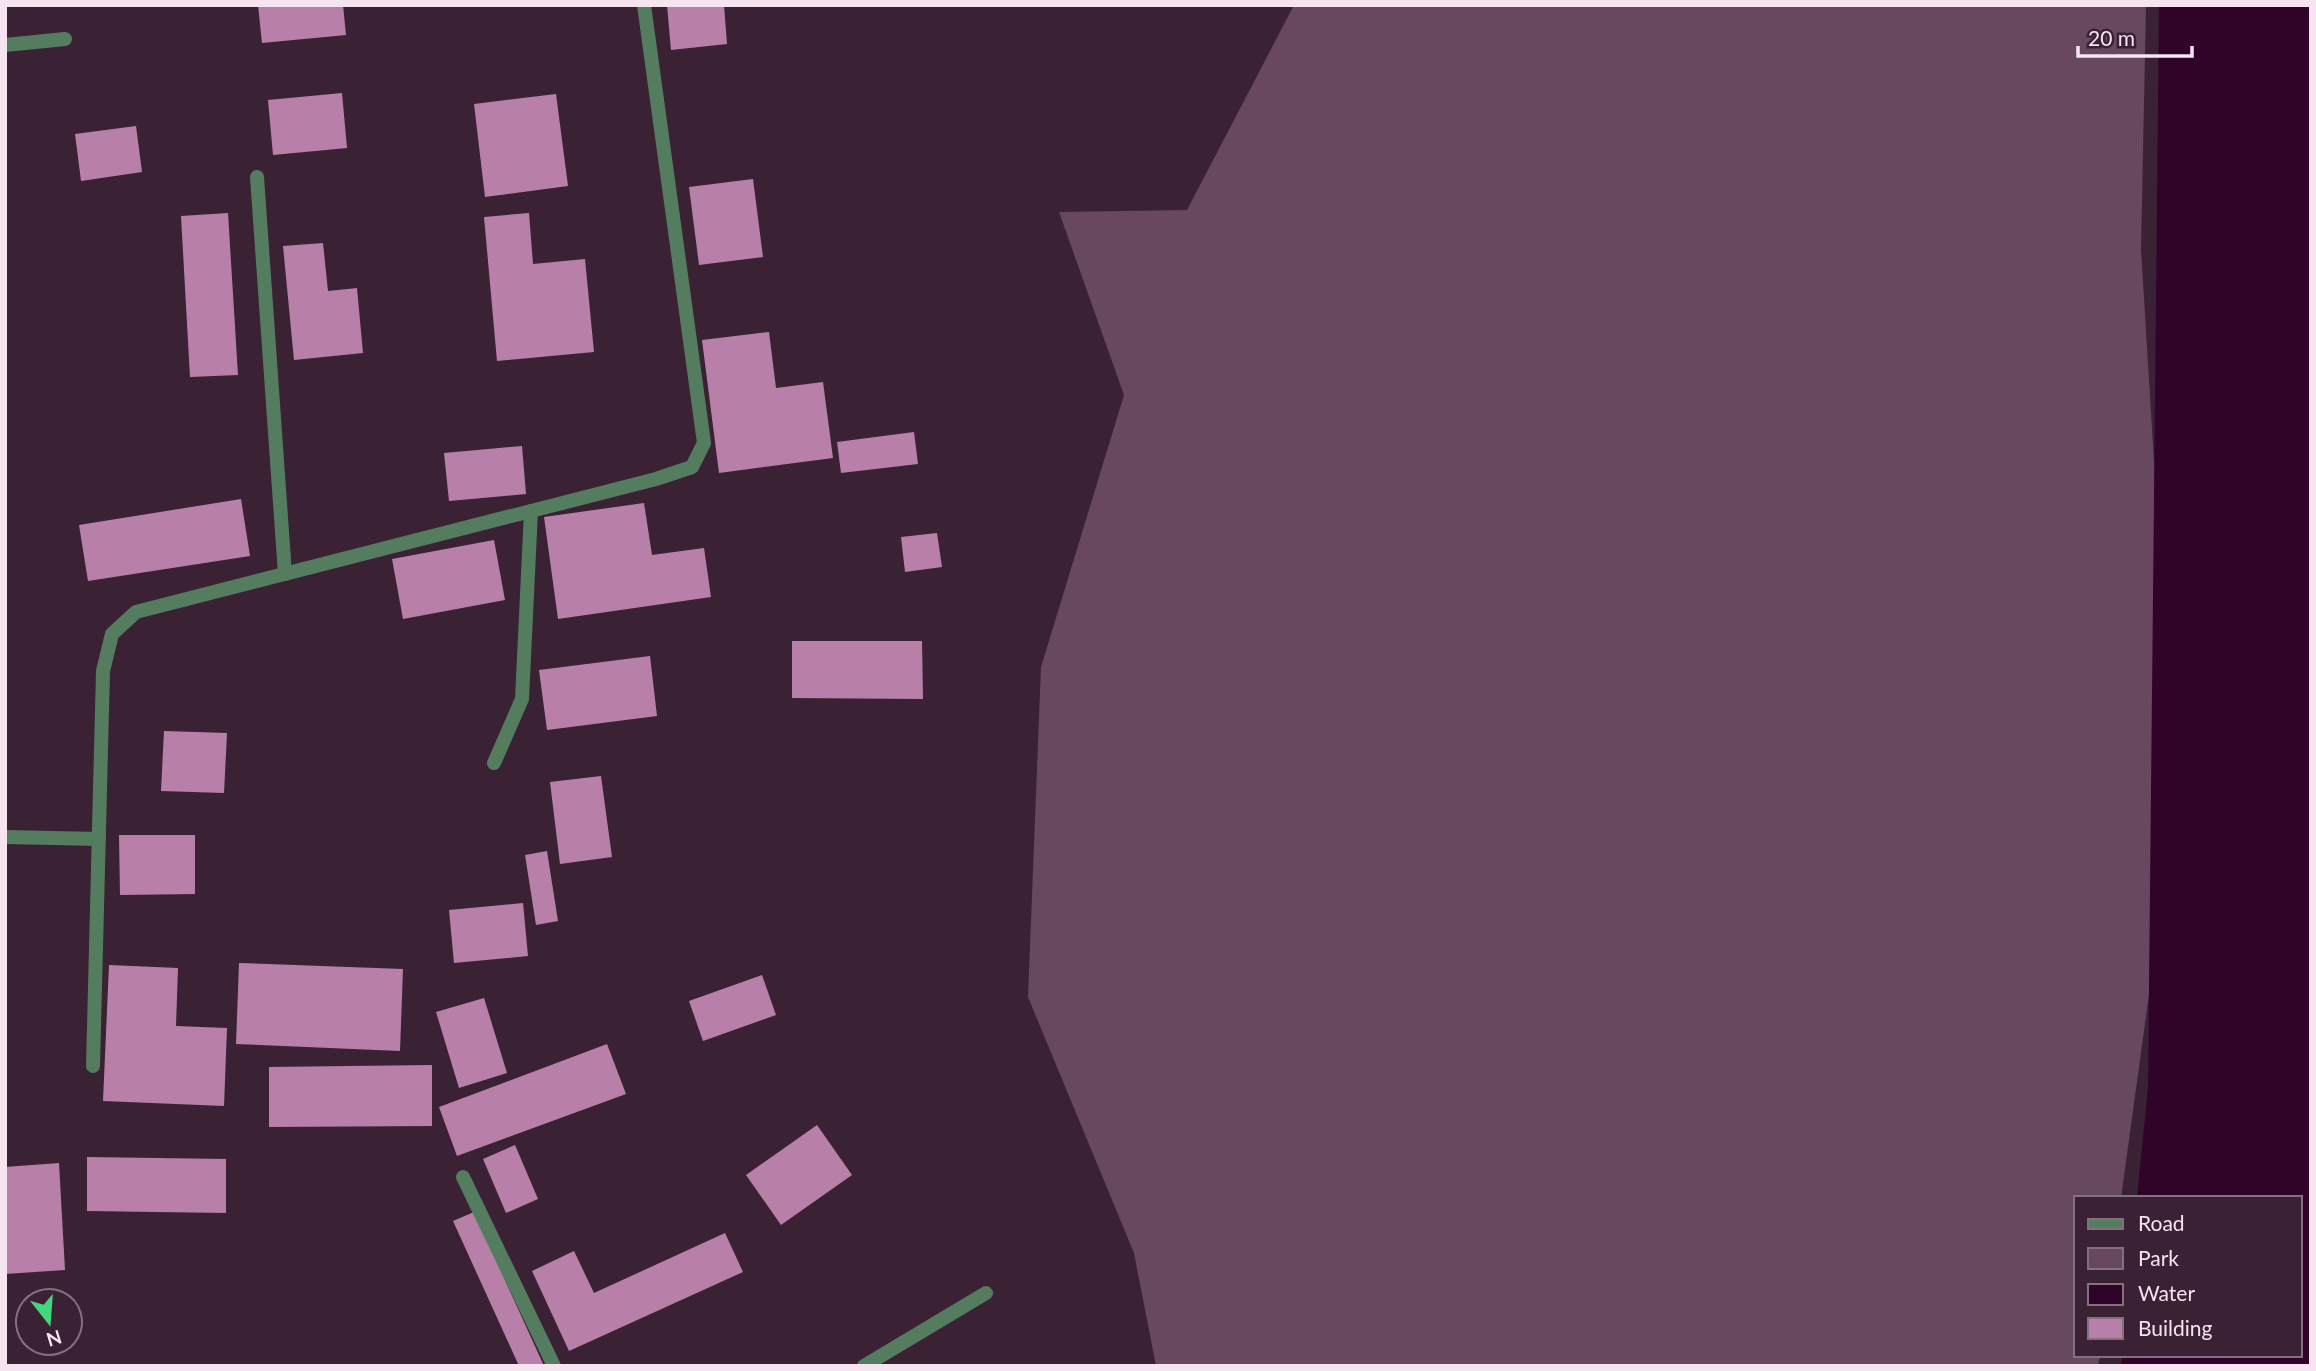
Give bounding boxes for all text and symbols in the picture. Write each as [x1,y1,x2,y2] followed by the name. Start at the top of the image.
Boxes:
[2078,14,2192,58] scale bar
[2088,25,2135,50] text: 20 m
[2074,1196,2302,1357] legend
[2138,1210,2185,1235] text: Road
[2138,1245,2179,1270] text: Park
[2138,1280,2195,1305] text: Water
[14,1287,84,1357] north arrow
[2138,1315,2213,1340] text: Building
[44,1326,64,1352] text: N

